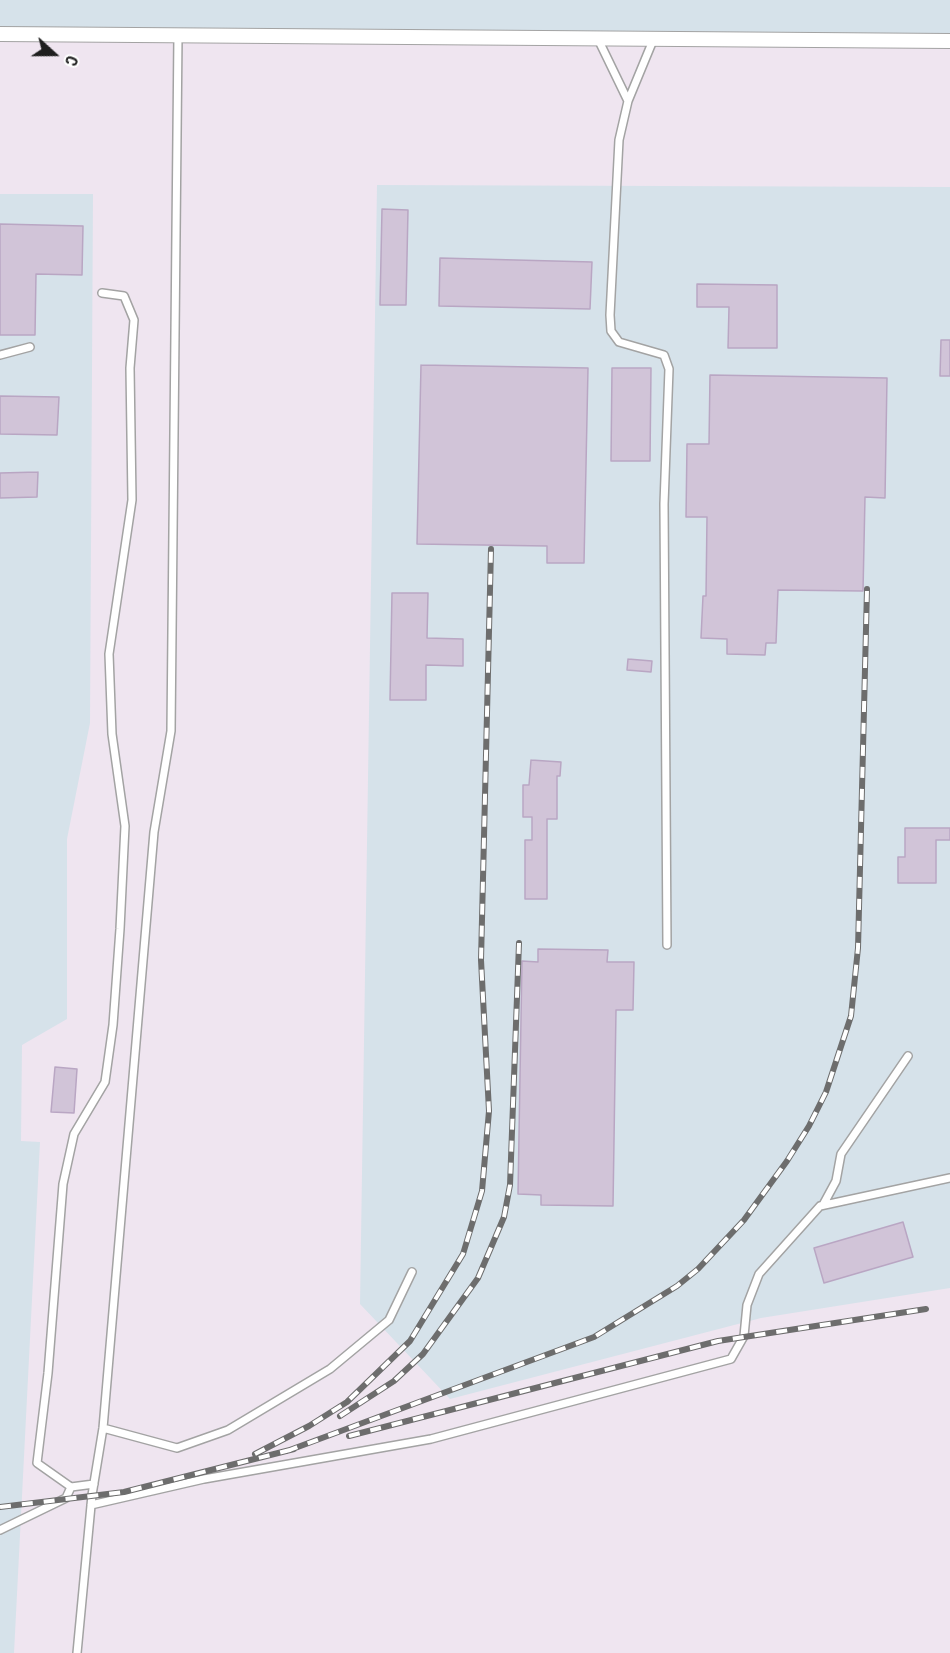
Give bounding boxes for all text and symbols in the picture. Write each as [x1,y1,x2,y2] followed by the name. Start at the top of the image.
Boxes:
[24,24,84,84] north arrow
[61,53,82,68] text: С

